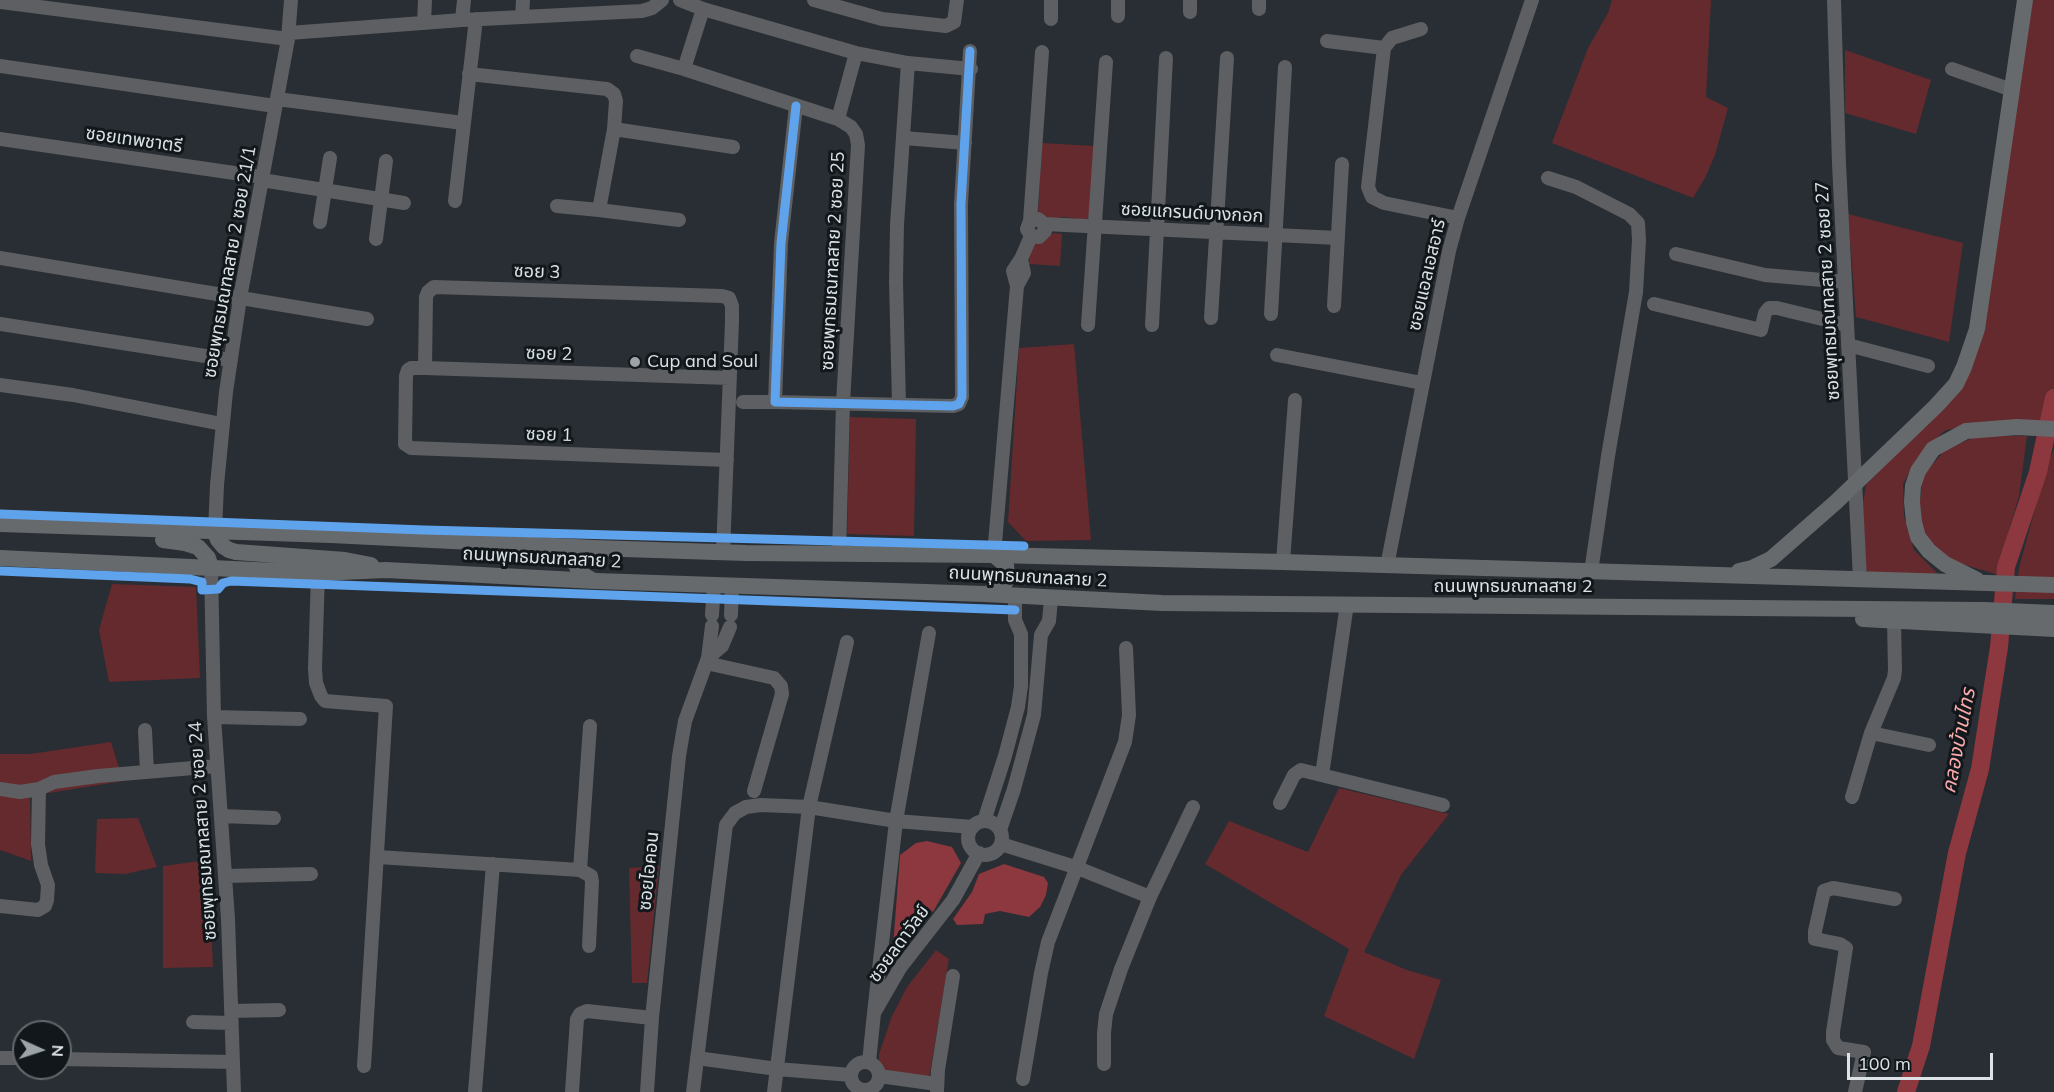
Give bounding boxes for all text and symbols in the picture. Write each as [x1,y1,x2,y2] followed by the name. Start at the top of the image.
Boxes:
[84,123,184,157] street label: ซอยเทพชาตรี
[199,144,261,380] street label: ซอยพุทธมณฑลสาย 2 ซอย 21/1
[816,151,850,371] street label: ซอยพุทธมณฑลสาย 2 ซอย 25
[1811,181,1845,401] street label: ซอยพุทธมณฑลสาย 2 ซอย 27
[1120,198,1264,228] street label: ซอยแกรนด์บางกอก
[1404,217,1450,333] street label: ซอยแอลเอสอาร์
[513,260,561,284] street label: ซอย 3
[525,342,573,366] street label: ซอย 2
[647,351,758,373] place label: Cup and Soul
[628,355,642,369] marker: Cup and Soul
[525,423,573,447] street label: ซอย 1
[462,543,622,573] street label: ถนนพุทธมณฑลสาย 2
[948,562,1108,592] street label: ถนนพุทธมณฑลสาย 2
[1434,576,1592,598] street label: ถนนพุทธมณฑลสาย 2
[1937,686,1981,796] water label: คลองบ้านไทร
[185,721,221,941] street label: ซอยพุทธมณฑลสาย 2 ซอย 24
[634,831,664,911] street label: ซอยไอคอน
[864,901,934,987] street label: ซอยลดาวัลย์
[12,1020,72,1080] north arrow
[1850,1041,1996,1079] scale bar
[48,1044,68,1057] text: N
[1858,1052,1911,1075] text: 100 m

